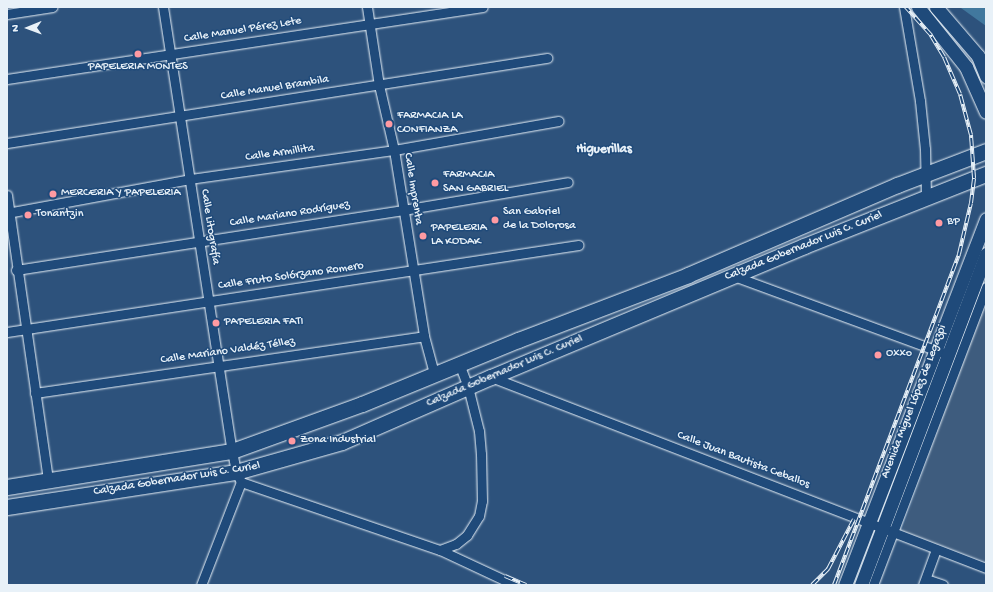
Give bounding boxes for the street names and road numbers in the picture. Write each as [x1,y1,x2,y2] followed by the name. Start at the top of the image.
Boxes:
[183,15,303,47] street label: Calle Manuel Pérez Lete
[220,73,330,105] street label: Calle Manuel Brambila
[245,142,315,166] street label: Calle Armillita
[399,152,425,226] street label: Calle Imprenta
[196,188,222,266] street label: Calle Litografía
[229,198,351,232] street label: Calle Mariano Rodríguez
[723,209,885,285] street label: Calzada Gobernador Luis C. Curiel
[217,260,365,294] street label: Calle Fruto Solórzano Romero
[879,323,951,481] street label: Avenida Miguel López de Legazpi
[425,332,585,412] street label: Calzada Gobernador Luis C. Curiel
[160,335,296,369] street label: Calle Mariano Valdéz Téllez
[675,429,811,493] street label: Calle Juan Bautista Ceballos
[93,460,261,500] street label: Calzada Gobernador Luis C. Curiel

